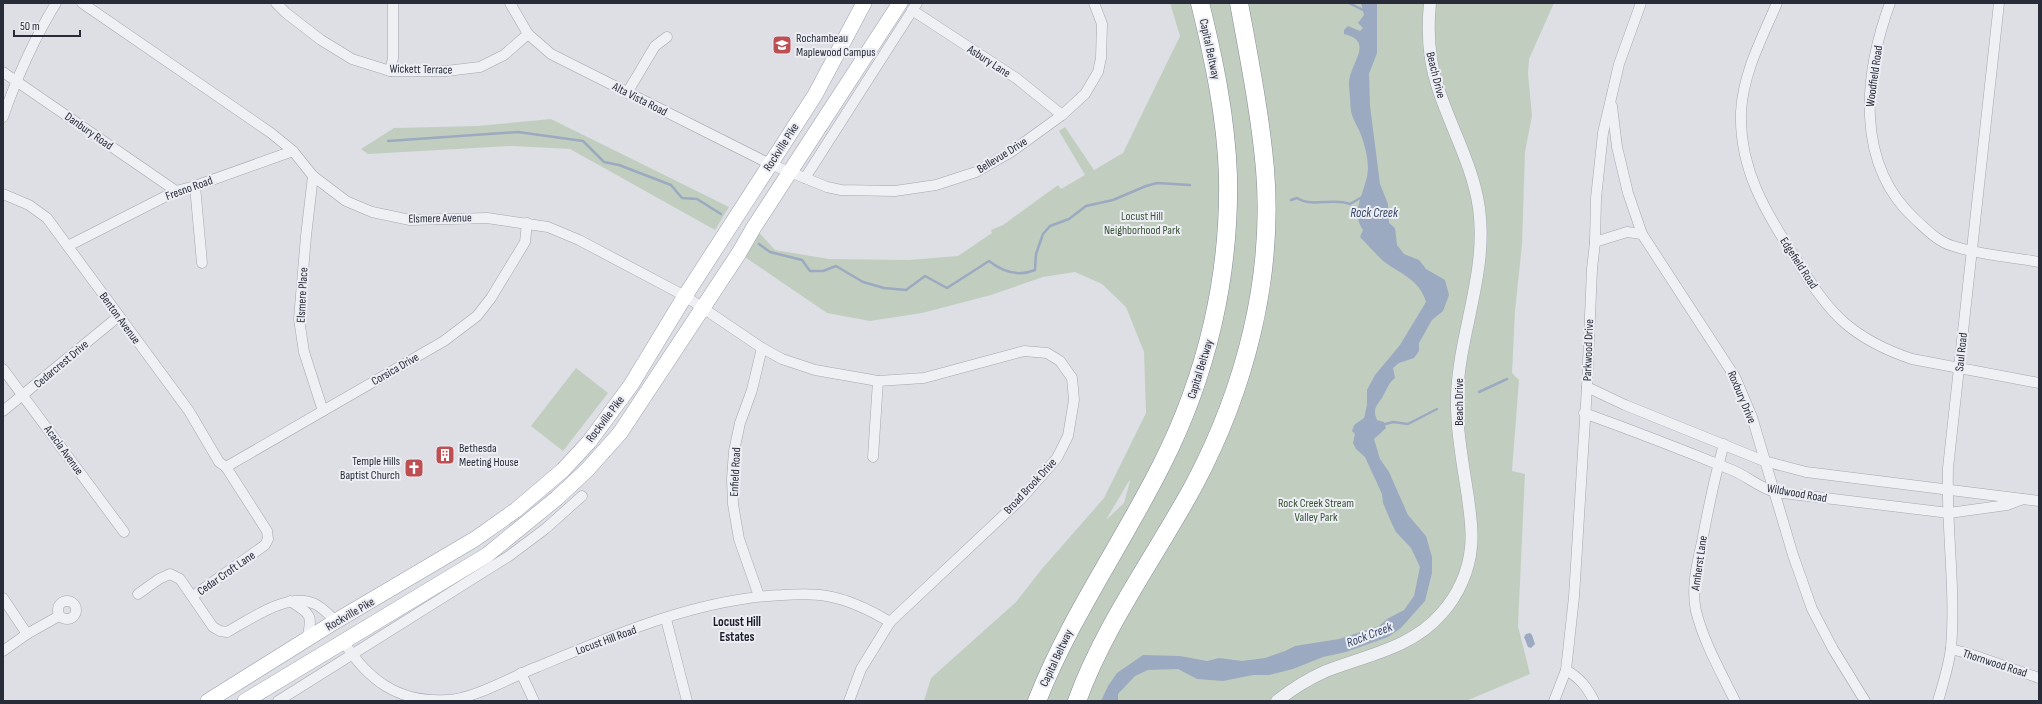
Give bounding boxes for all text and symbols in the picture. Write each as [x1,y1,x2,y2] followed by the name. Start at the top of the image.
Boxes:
[14,12,80,38] scale bar
[1196,17,1223,81] street label: Capital Beltway
[20,19,40,34] text: 50 m
[796,31,876,60] place label: Rochambeau Maplewood Campus
[771,34,793,56] school or university icon: Rochambeau Maplewood Campus
[963,41,1013,81] street label: Asbury Lane
[1863,44,1886,108] street label: Woodfield Road
[1422,50,1449,100] street label: Beach Drive
[389,61,453,78] street label: Wickett Terrace
[609,79,670,120] street label: Alta Vista Road
[62,109,116,154] street label: Danbury Road
[760,120,803,174] street label: Rockville Pike
[974,134,1030,177] street label: Bellevue Drive
[164,173,215,204] street label: Fresno Road
[1350,205,1399,221] water label: Rock Creek
[1104,209,1180,238] park label: Locust Hill Neighborhood Park
[408,210,472,227] street label: Elsmere Avenue
[1776,235,1821,292] street label: Edgefield Road
[294,267,311,323] street label: Elsmere Place
[96,289,143,347] street label: Benton Avenue
[1580,319,1597,381] street label: Parkwood Drive
[1952,332,1971,372] street label: Saul Road
[31,337,92,392] street label: Cedarcrest Drive
[1184,337,1217,401] street label: Capital Beltway
[369,350,422,389] street label: Corsica Drive
[1724,369,1759,426] street label: Roxbury Drive
[1452,378,1467,426] street label: Beach Drive
[583,393,628,446] street label: Rockville Pike
[40,422,87,478] street label: Acacia Avenue
[459,441,519,470] place label: Bethesda Meeting House
[434,444,456,466] building icon: Bethesda Meeting House
[727,447,744,497] street label: Enfield Road
[340,454,400,483] place label: Temple Hills Baptist Church
[1001,455,1060,517] street label: Broad Brook Drive
[403,457,425,479] church icon: Temple Hills Baptist Church
[1766,481,1828,506] street label: Wildwood Road
[1278,496,1354,525] park label: Rock Creek Stream Valley Park
[1688,535,1711,592] street label: Amherst Lane
[194,548,258,599] street label: Cedar Croft Lane
[323,594,378,635] street label: Rockville Pike
[713,614,761,645] district label: Locust Hill Estates
[1344,619,1396,651] water label: Rock Creek
[574,623,639,658] street label: Locust Hill Road
[1037,627,1076,689] street label: Capital Beltway
[1961,646,2029,681] street label: Thornwood Road

